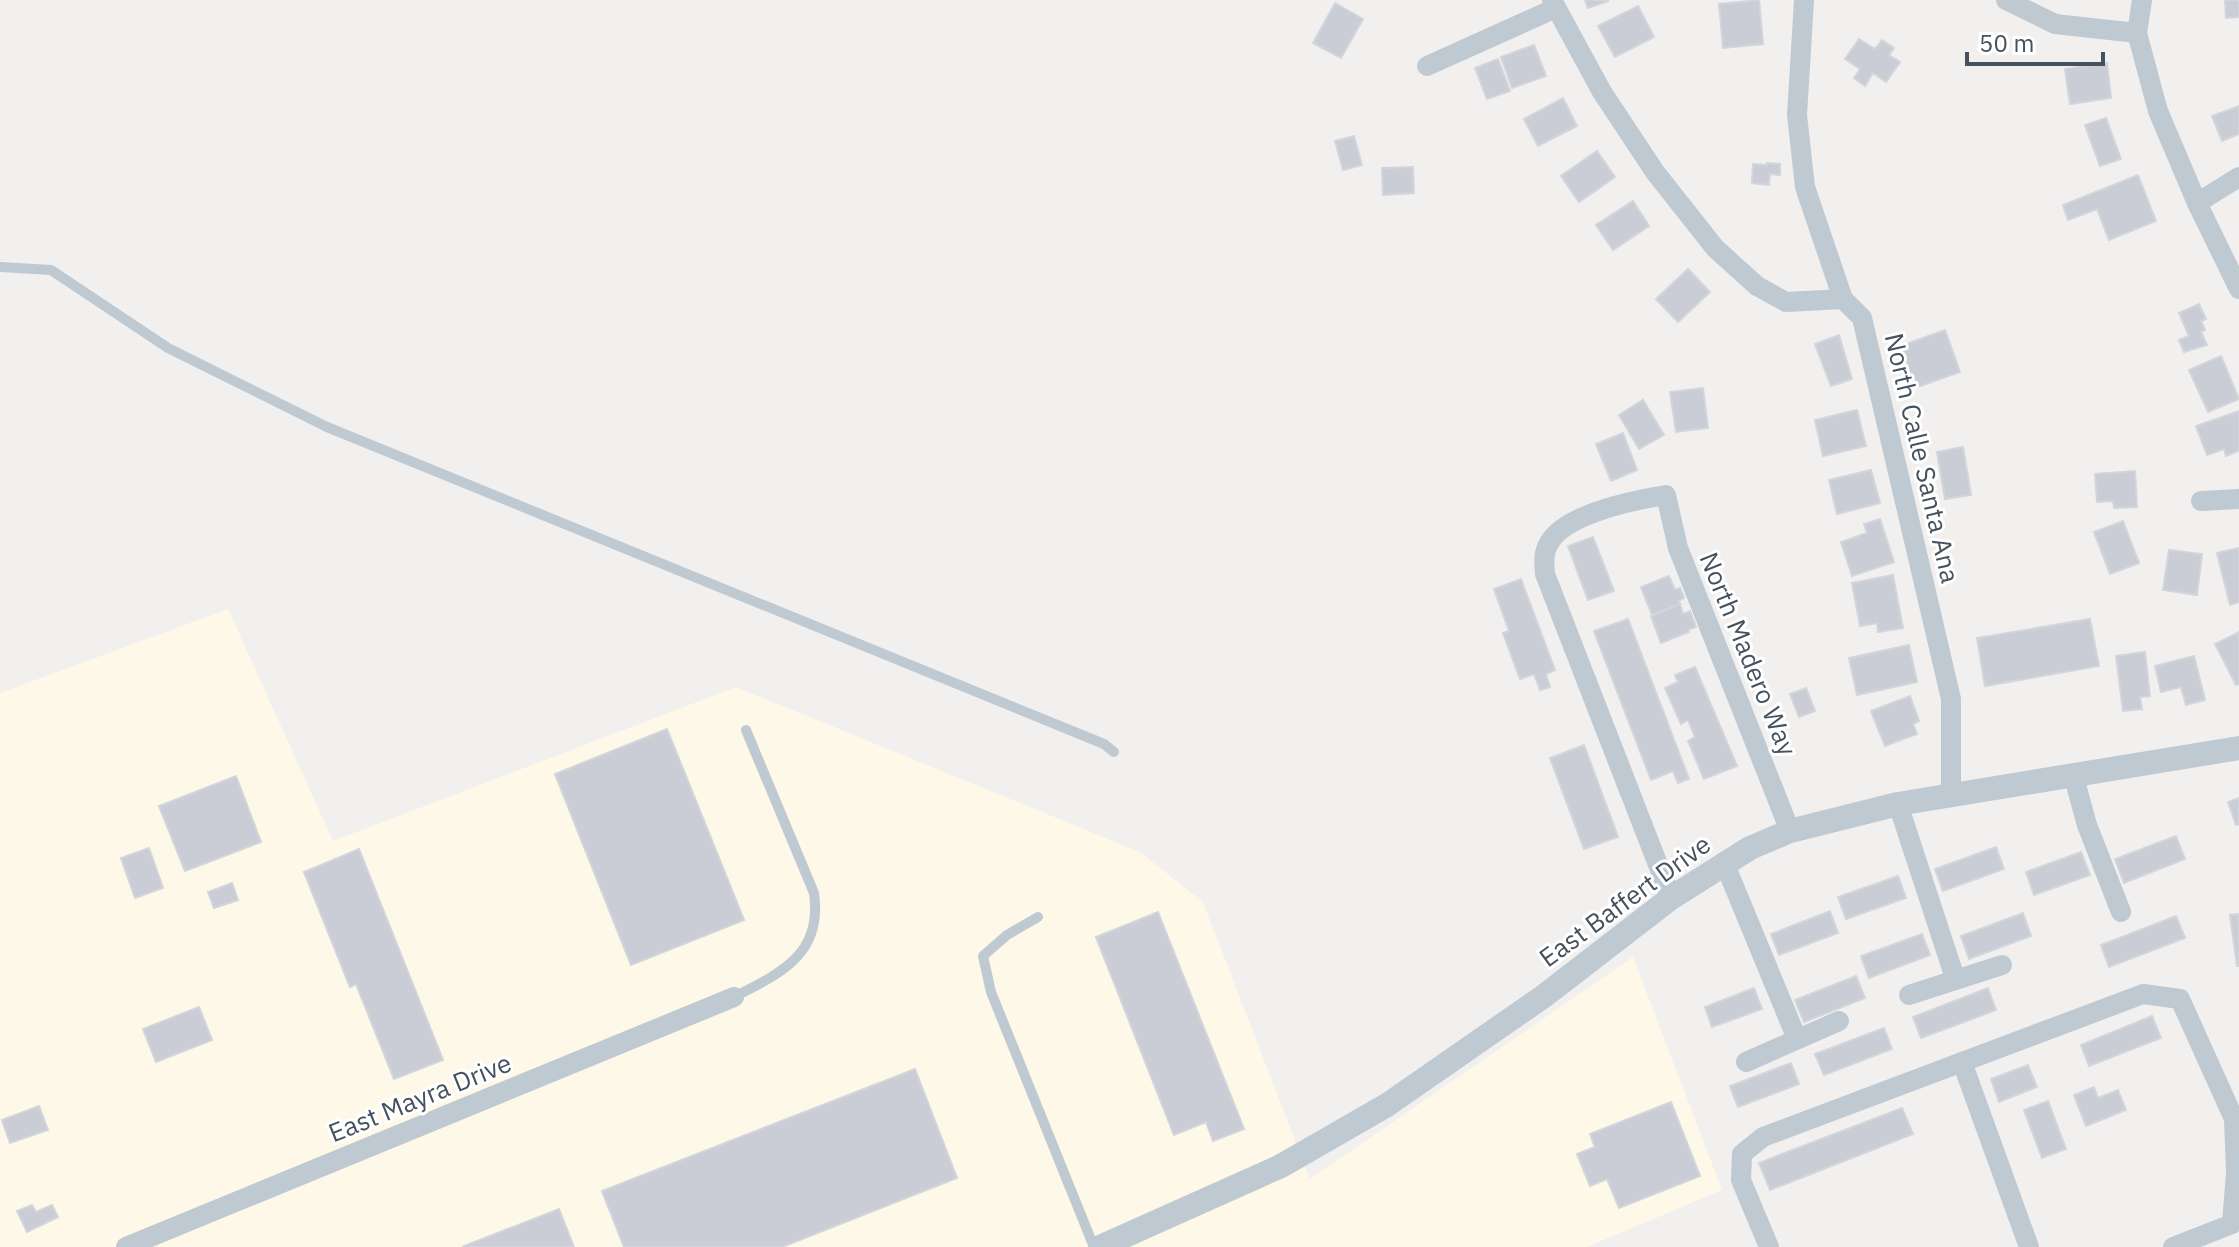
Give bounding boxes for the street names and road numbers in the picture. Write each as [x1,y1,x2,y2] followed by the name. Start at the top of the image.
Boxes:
[1878,330,1968,586] street label: North Calle Santa Ana
[1693,547,1805,760] street label: North Madero Way
[1532,827,1717,974] street label: East Baffert Drive
[323,1045,516,1149] street label: East Mayra Drive

